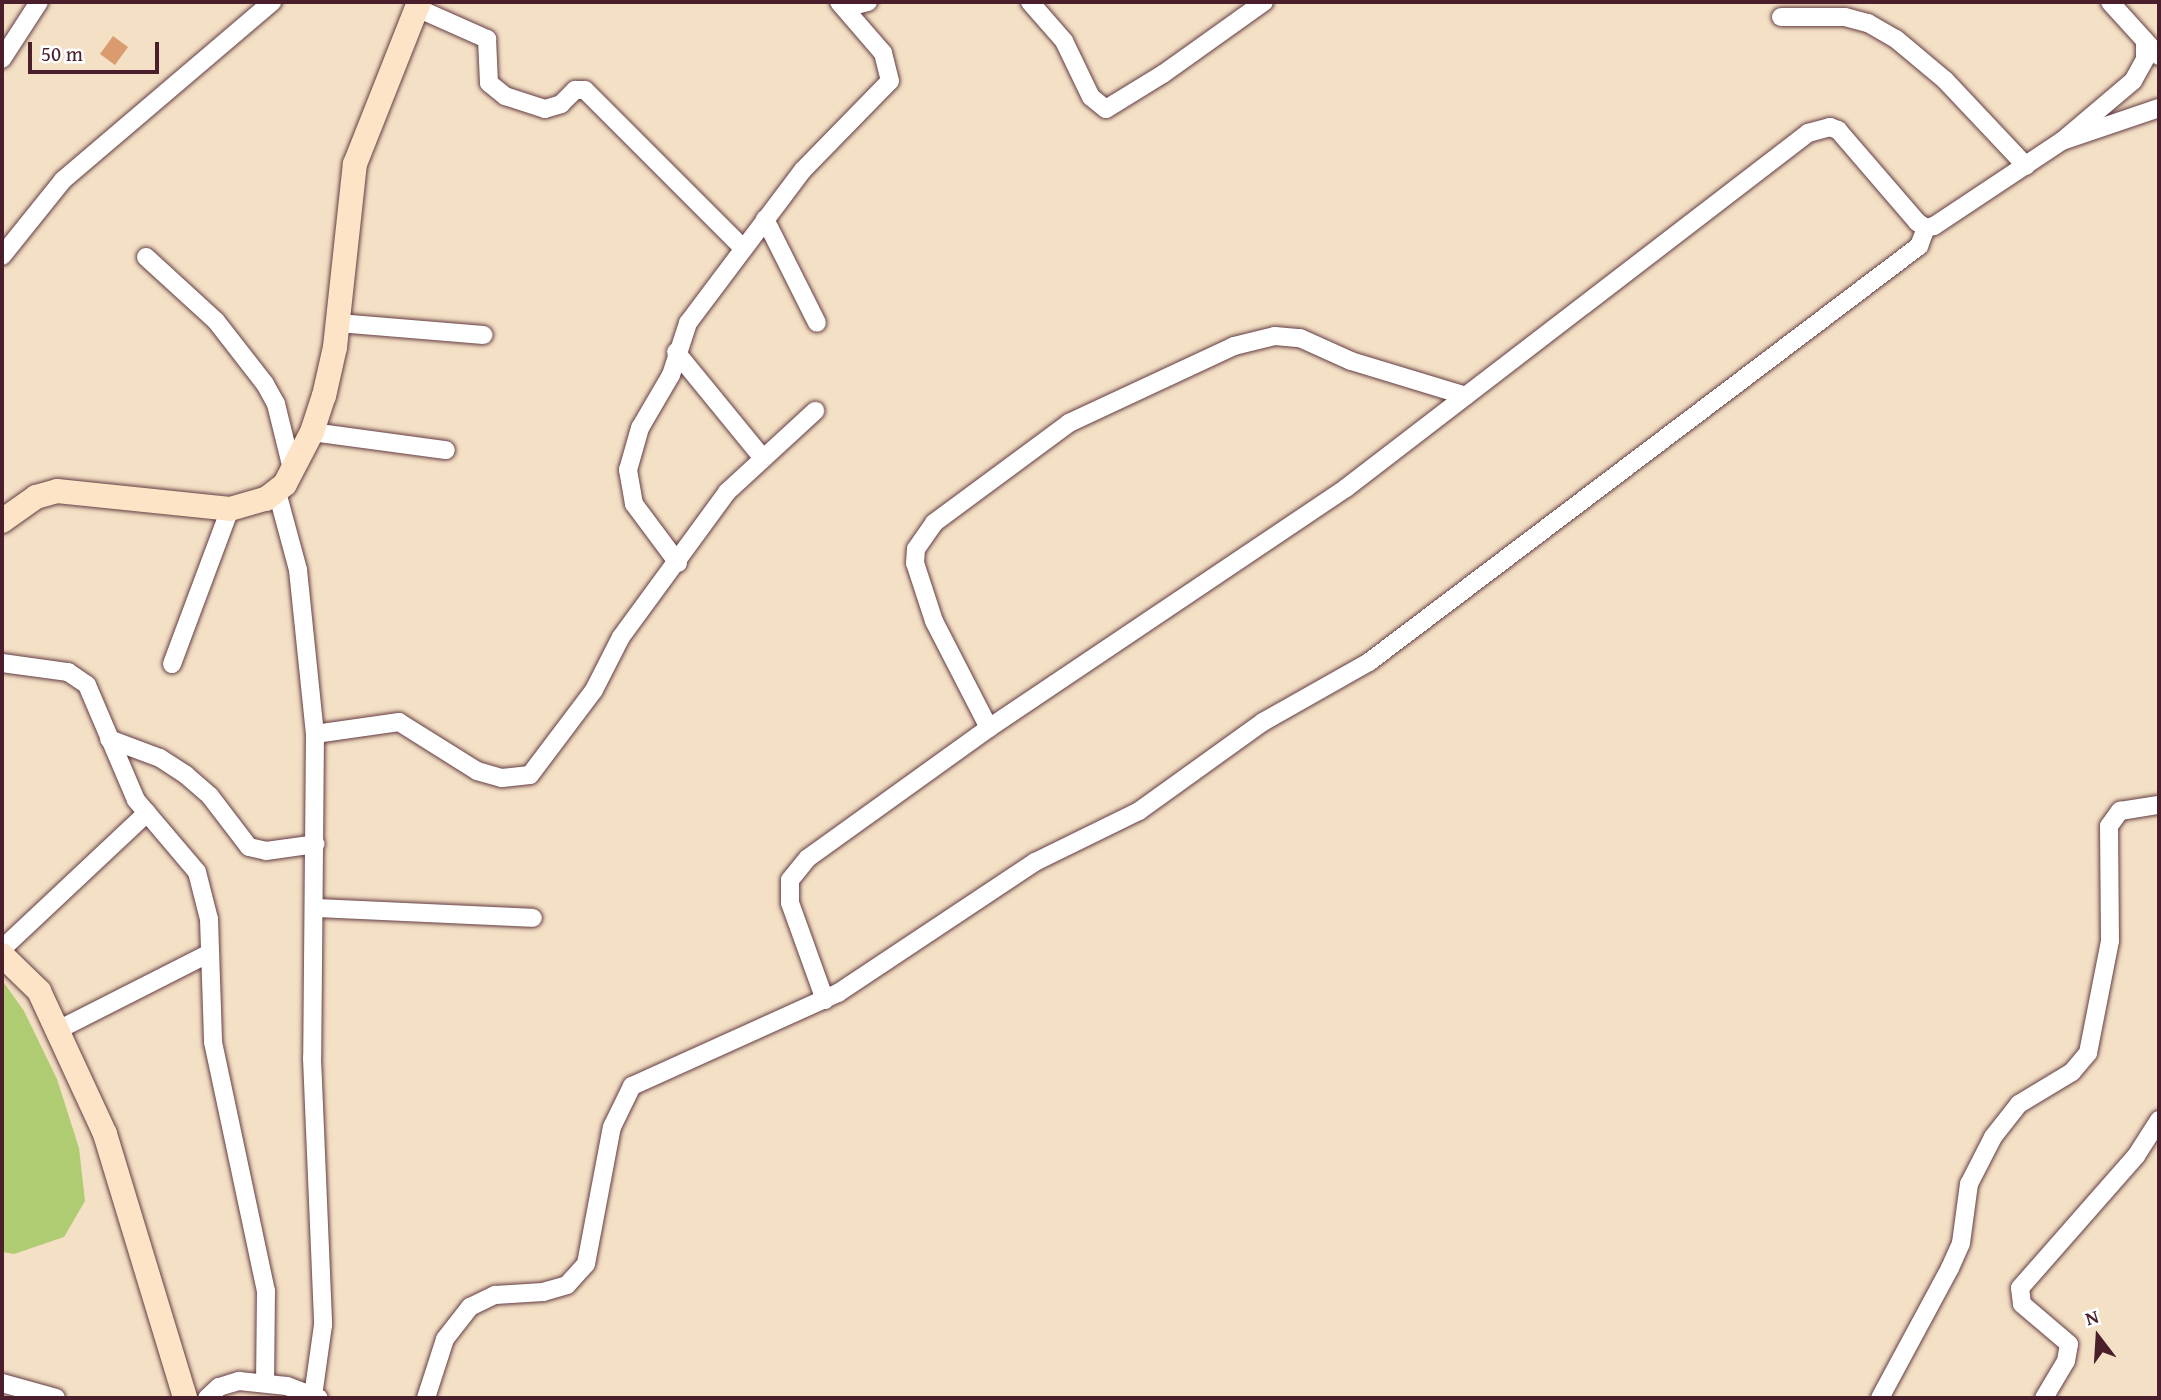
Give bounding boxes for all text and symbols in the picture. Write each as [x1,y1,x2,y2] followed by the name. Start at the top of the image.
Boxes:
[32,28,163,72] scale bar
[41,38,83,69] text: 50 m
[2063,1302,2133,1372] north arrow
[2082,1302,2102,1332] text: N

